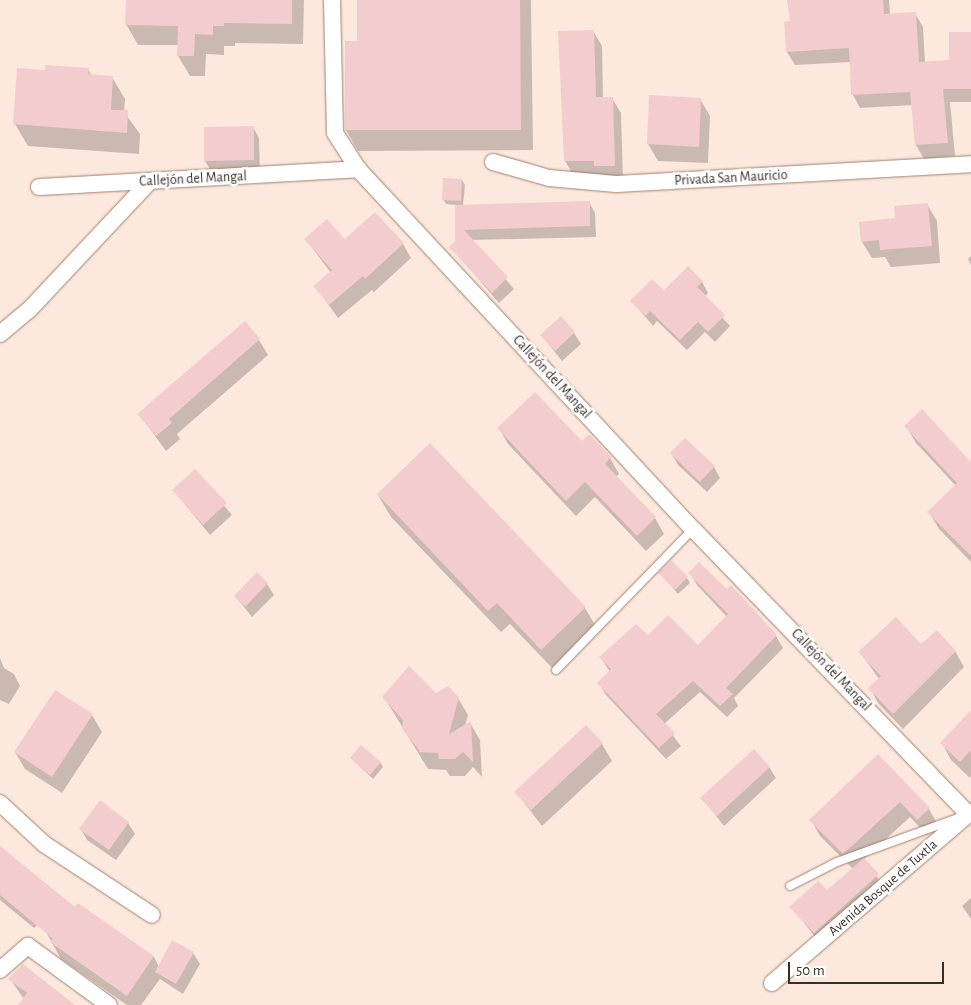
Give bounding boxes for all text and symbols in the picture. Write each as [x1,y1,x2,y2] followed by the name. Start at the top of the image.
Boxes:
[674,167,788,189] street label: Privada San Mauricio
[139,168,247,190] street label: Callejón del Mangal
[509,332,595,422] street label: Callejón del Mangal
[788,625,874,715] street label: Callejón del Mangal
[825,836,941,940] street label: Avenida Bosque de Tuxtla
[791,952,947,984] scale bar
[796,963,825,978] text: 50 m

